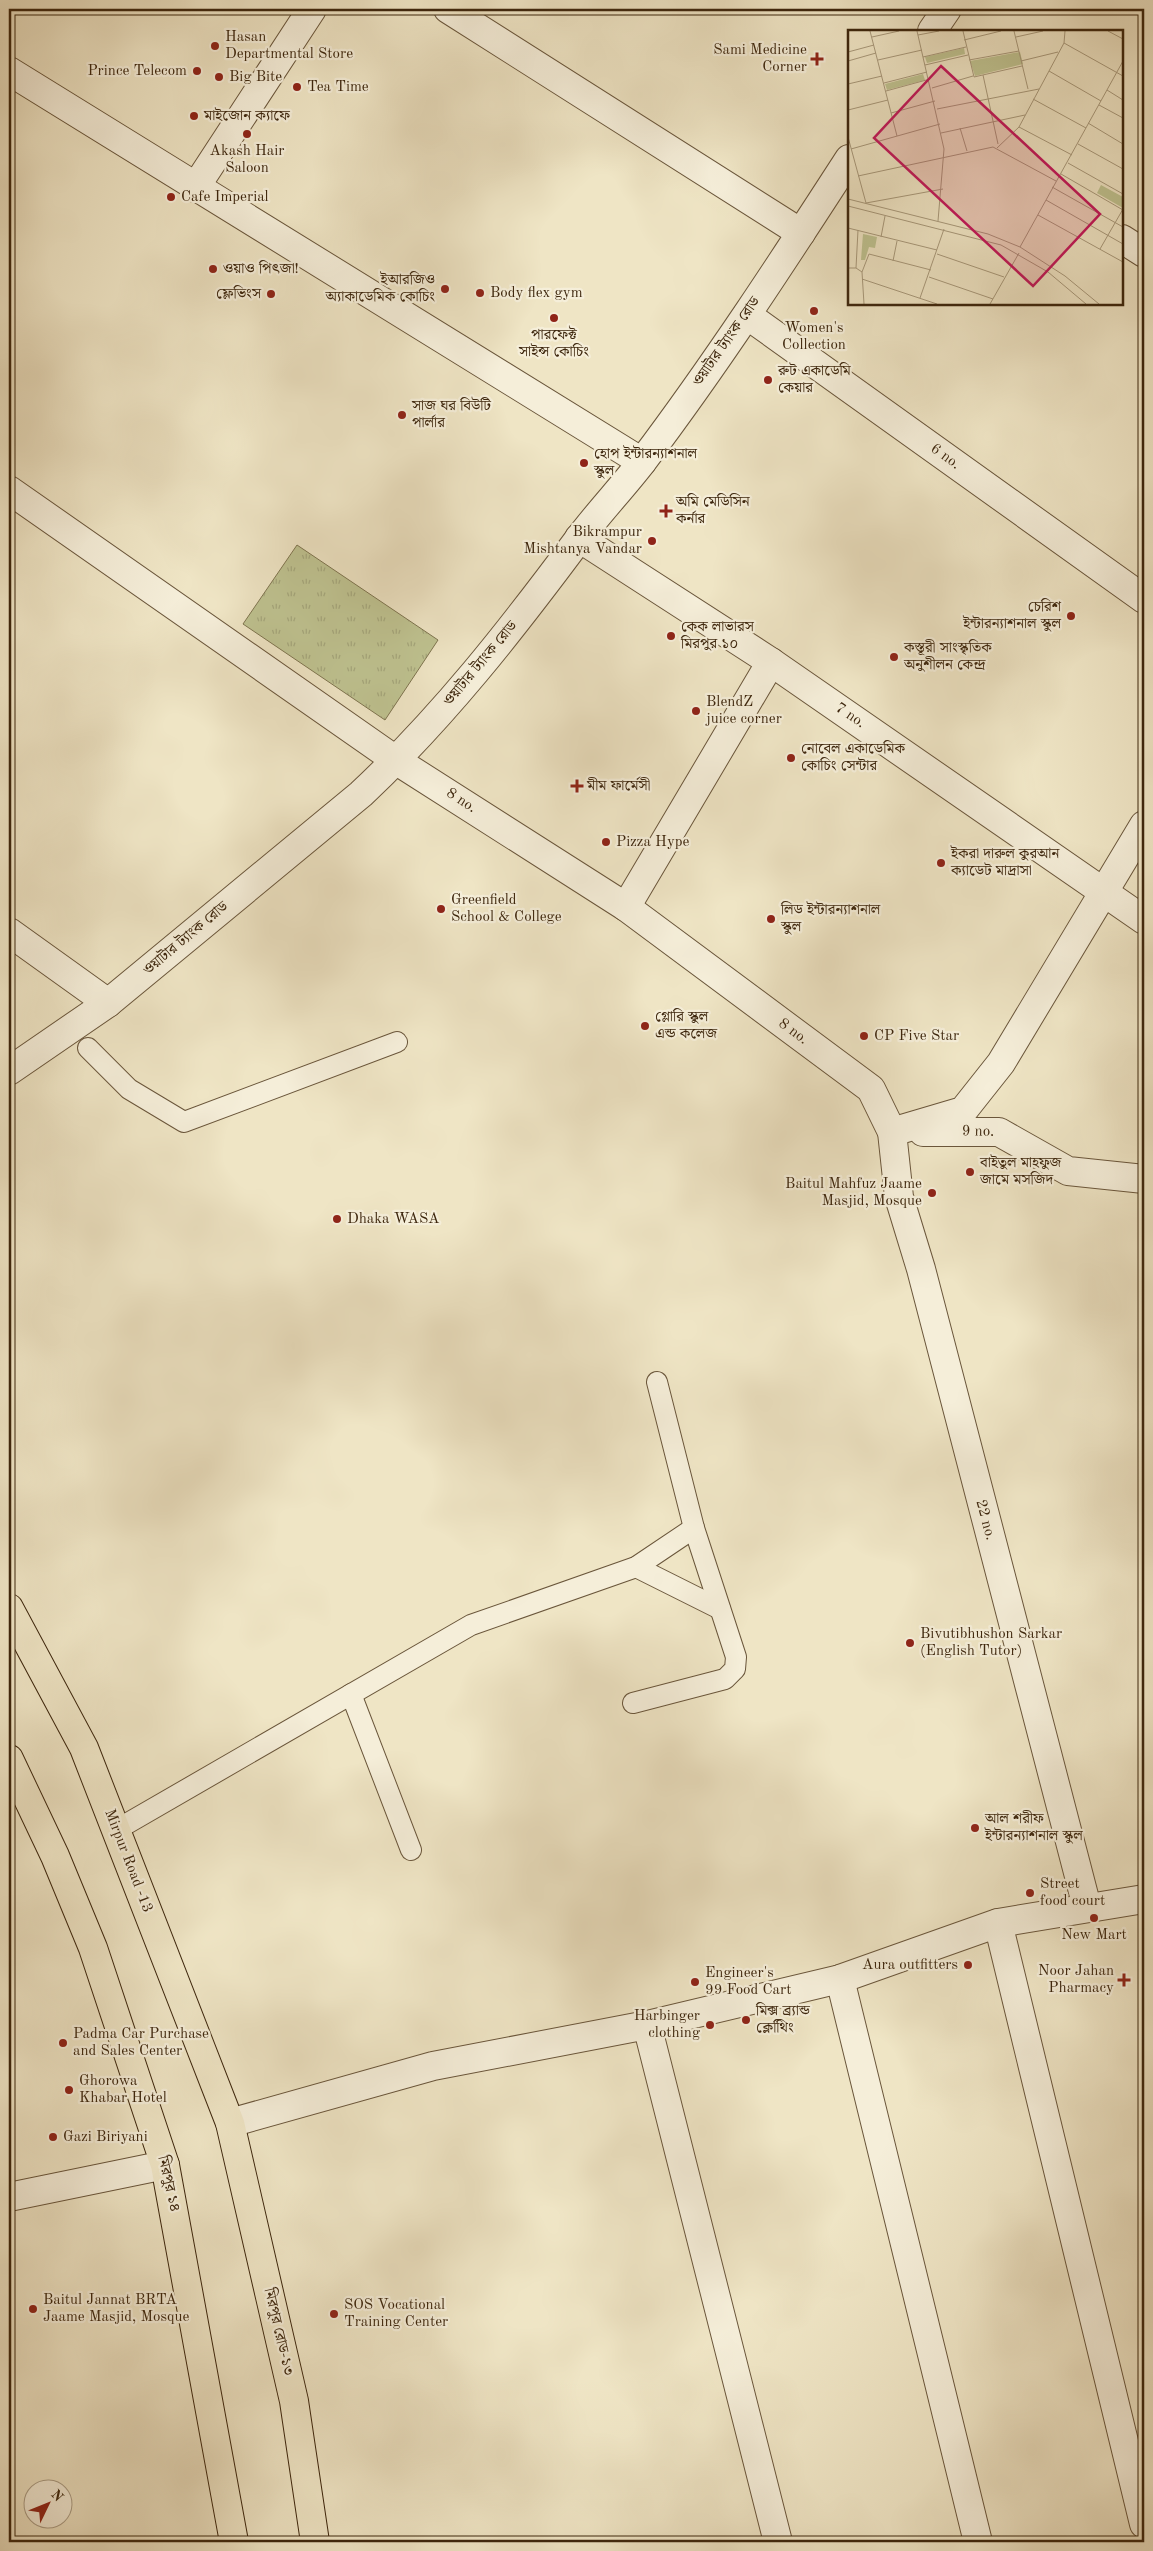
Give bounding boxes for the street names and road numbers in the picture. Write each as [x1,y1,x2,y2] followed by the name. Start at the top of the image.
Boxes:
[689,293,764,389] street label: ওয়াটার ট্যাংক রোড
[927,441,963,473] street label: 6 no.
[440,617,521,709] street label: ওয়াটার ট্যাংক রোড
[832,701,868,731] street label: 7 no.
[443,786,479,816] street label: 8 no.
[140,897,232,979] street label: ওয়াটার ট্যাংক রোড
[775,1016,811,1048] street label: 8 no.
[962,1124,994,1140] street label: 9 no.
[972,1498,998,1542] street label: 22 no.
[101,1807,155,1915] street label: Mirpur Road -13
[154,2153,184,2213] street label: মিরপুর ১৪
[260,2285,297,2377] street label: মিরপুর রোড-১৩

